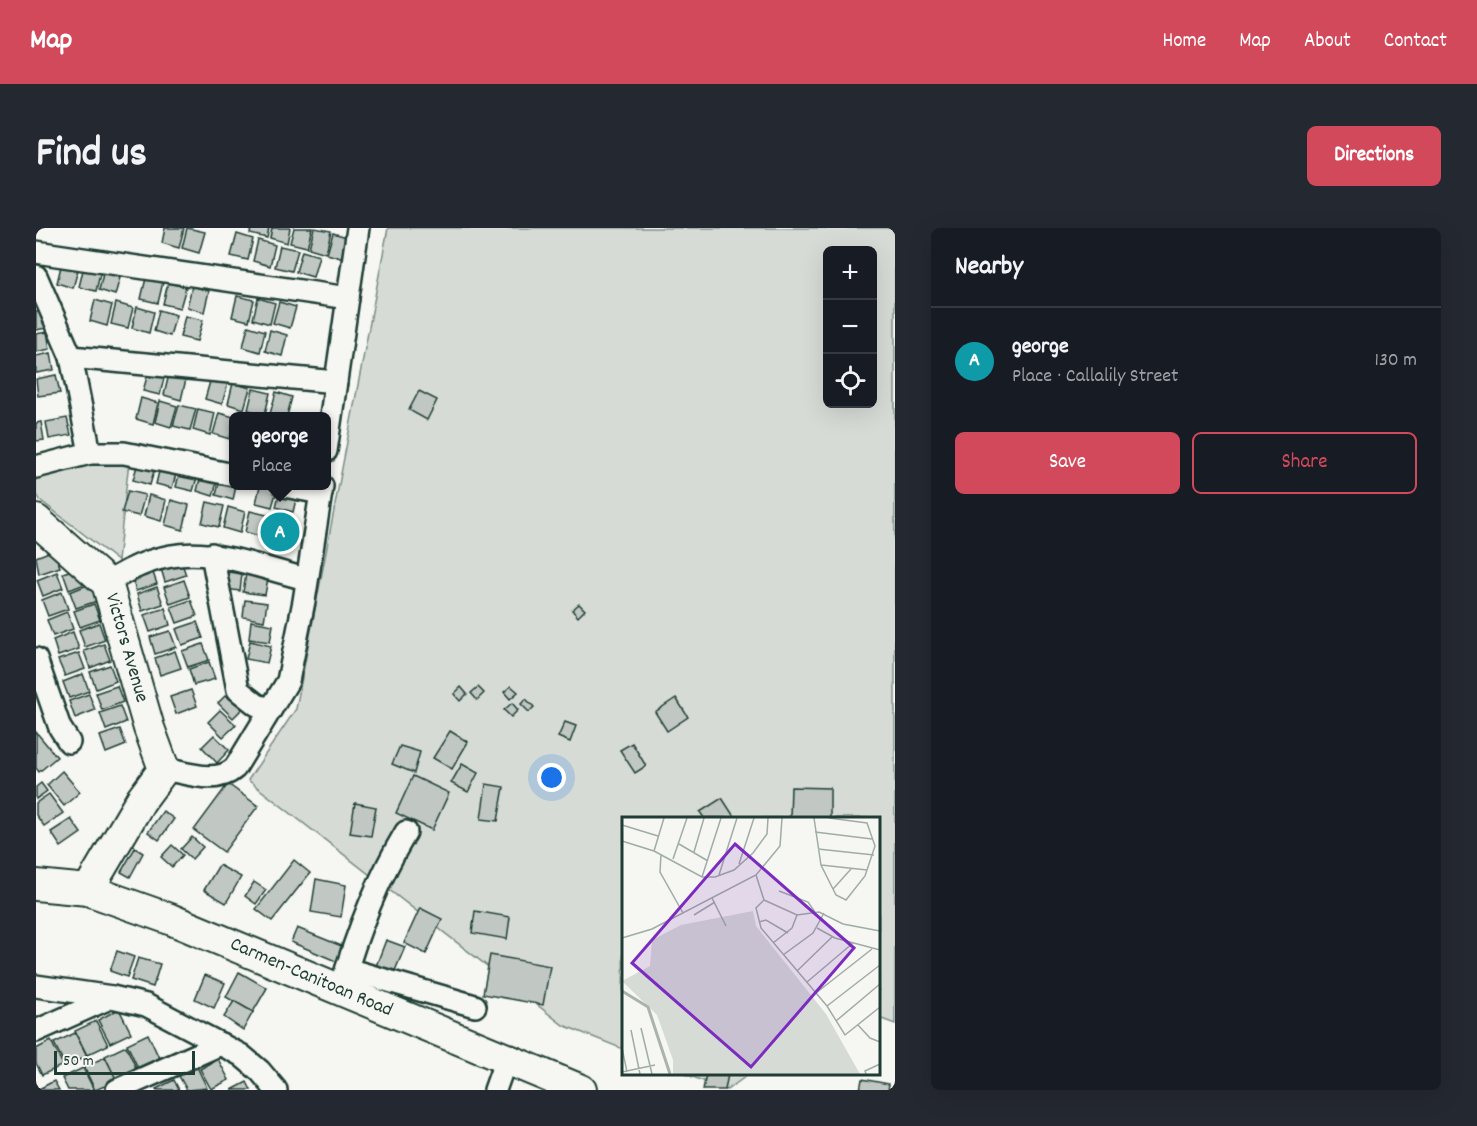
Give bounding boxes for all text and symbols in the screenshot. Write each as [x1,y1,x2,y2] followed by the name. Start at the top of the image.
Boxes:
[30,22,72,62] text: Map
[1162,27,1206,57] text: Home
[1239,27,1271,57] text: Map
[1304,27,1351,57] text: About
[1384,27,1447,57] text: Contact
[36,126,147,186] text: Find us
[1307,126,1441,186] button: Directions
[823,246,877,408] map controls
[823,246,877,300] button: +
[955,249,1023,286] text: Nearby
[823,300,877,354] button: −
[1012,332,1069,363] text: george
[969,347,980,375] text: A
[1375,347,1417,375] text: 130 m
[823,354,877,408] button: locate
[1012,363,1178,391] text: Place · Callalily Street
[229,412,331,490] popup
[252,422,308,453] text: george
[955,432,1180,494] button: Save
[1192,432,1417,494] button: Share
[252,453,292,481] text: Place
[260,510,300,554] pin: A
[97,590,155,706] street label: Victors Avenue
[537,763,566,792] your location
[622,817,880,1075] inset map
[225,931,397,1025] street label: Carmen-Canitoan Road
[54,1048,195,1076] scale bar
[63,1050,94,1073] text: 50 m

